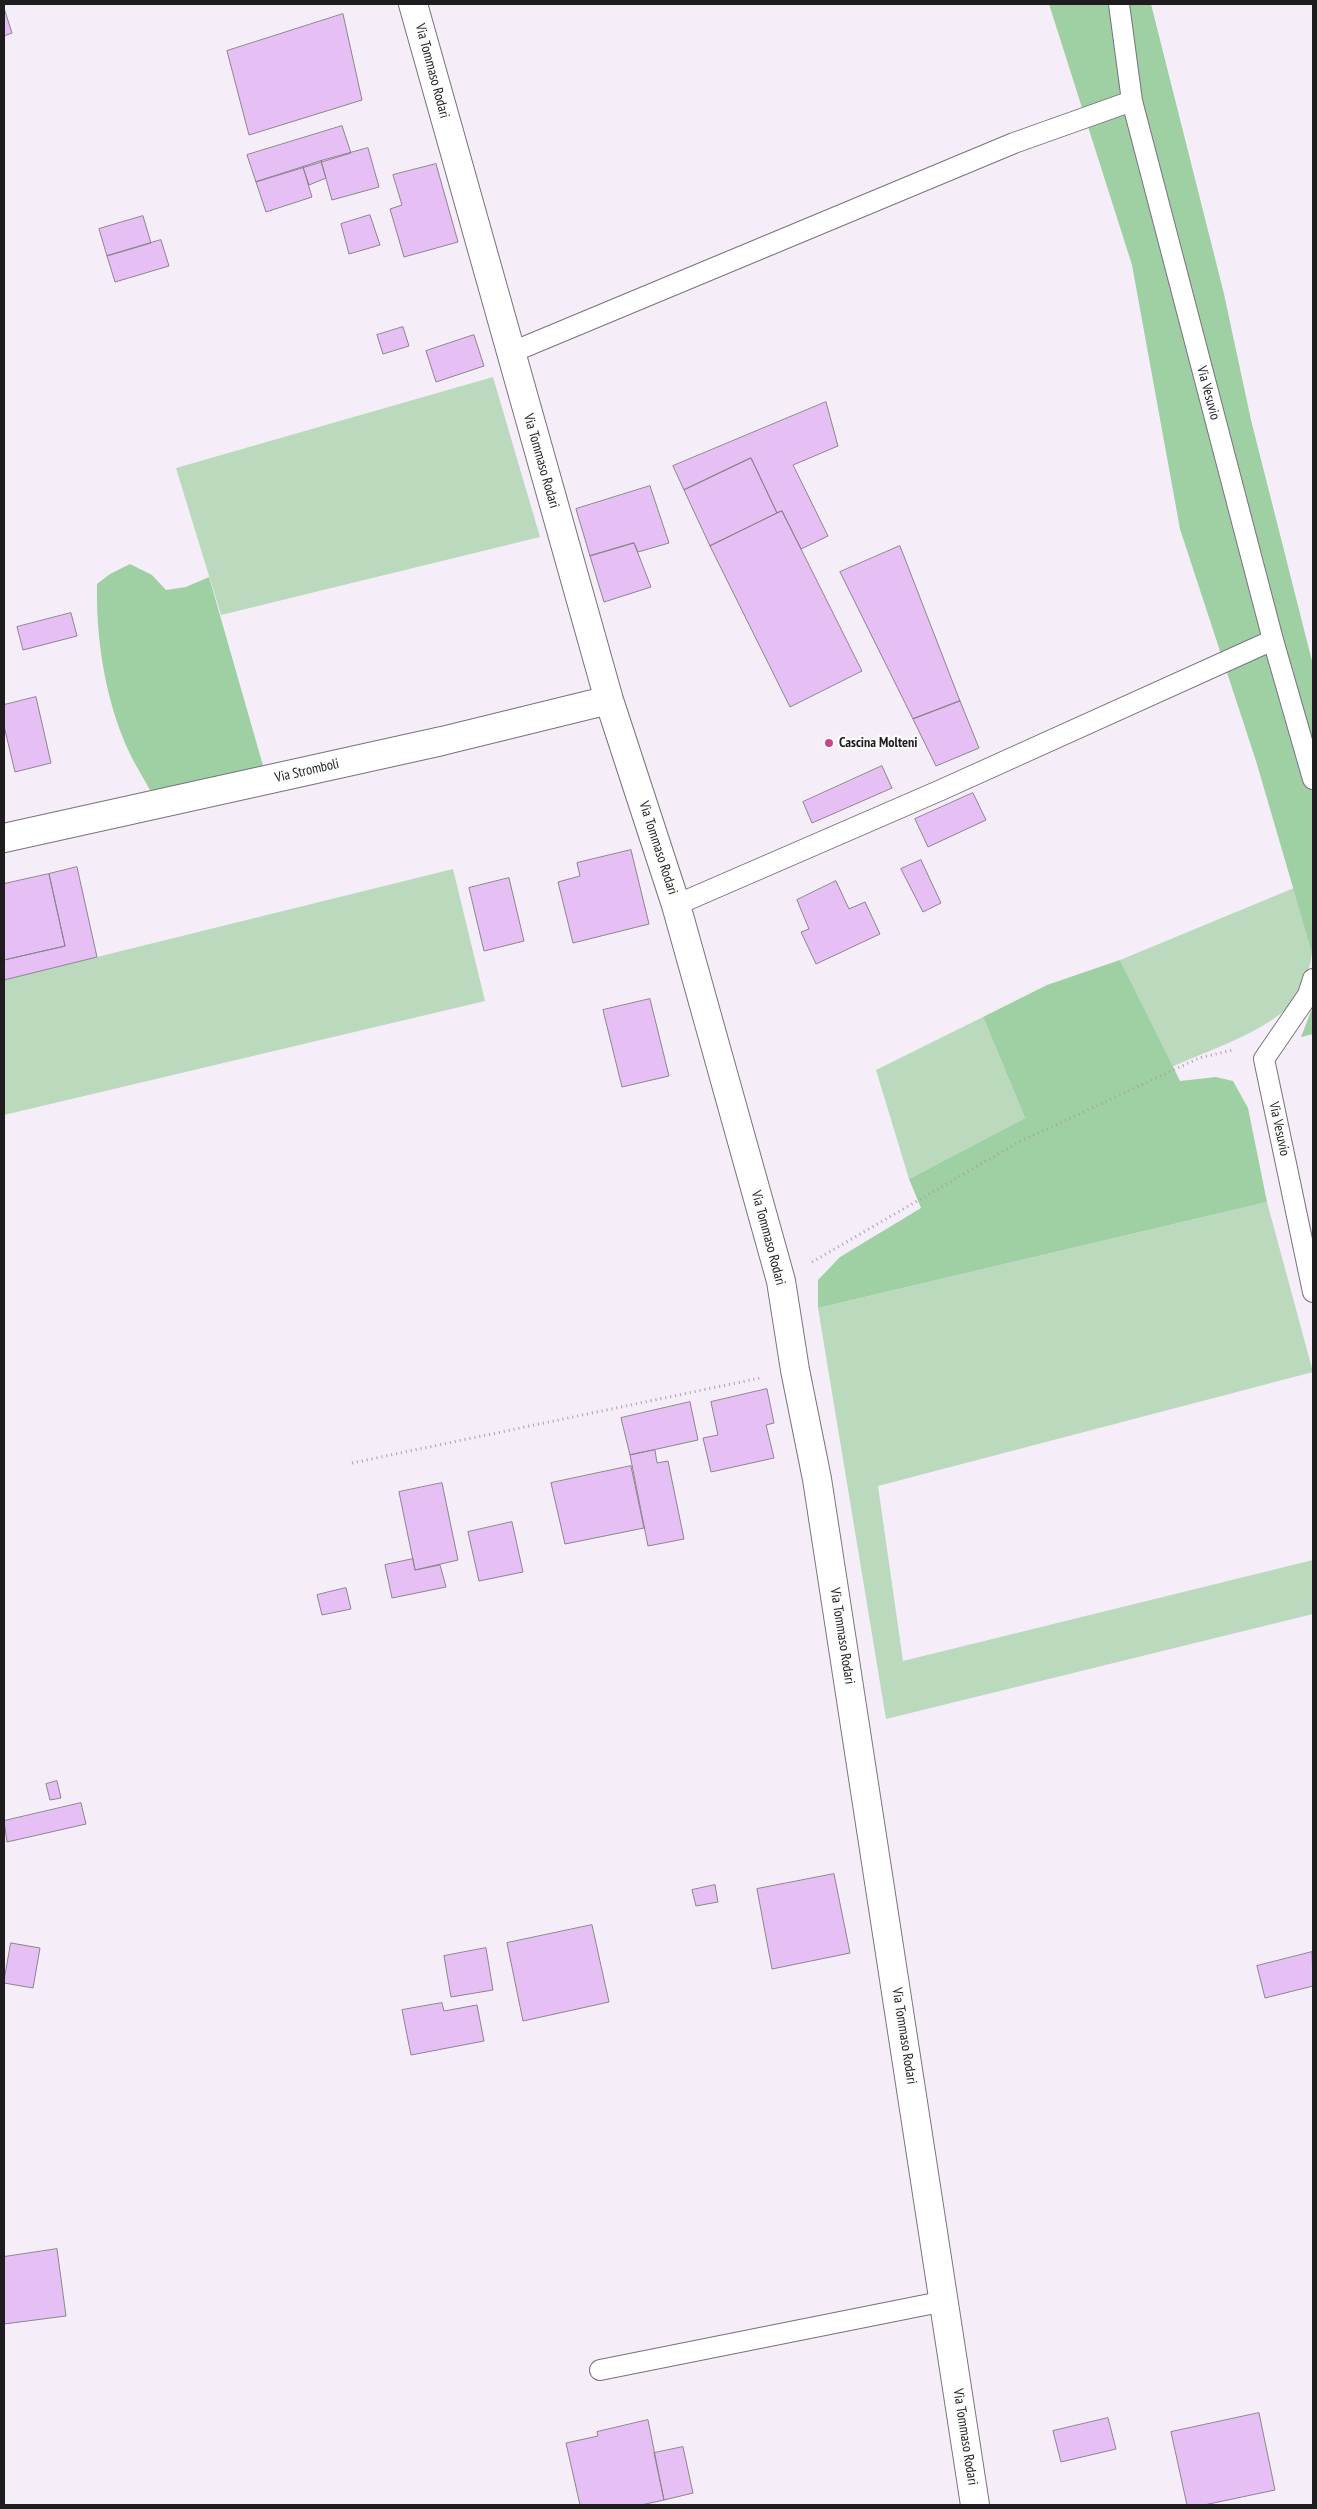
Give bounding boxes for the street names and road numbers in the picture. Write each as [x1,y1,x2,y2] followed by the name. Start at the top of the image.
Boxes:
[411,22,453,120] street label: Via Tommaso Rodari
[1193,364,1223,422] street label: Via Vesuvio
[520,412,562,510] street label: Via Tommaso Rodari
[273,755,341,787] street label: Via Stromboli
[635,799,681,897] street label: Via Tommaso Rodari
[1265,1100,1293,1158] street label: Via Vesuvio
[747,1189,789,1287] street label: Via Tommaso Rodari
[826,1587,858,1685] street label: Via Tommaso Rodari
[888,1987,920,2085] street label: Via Tommaso Rodari
[949,2388,981,2486] street label: Via Tommaso Rodari

